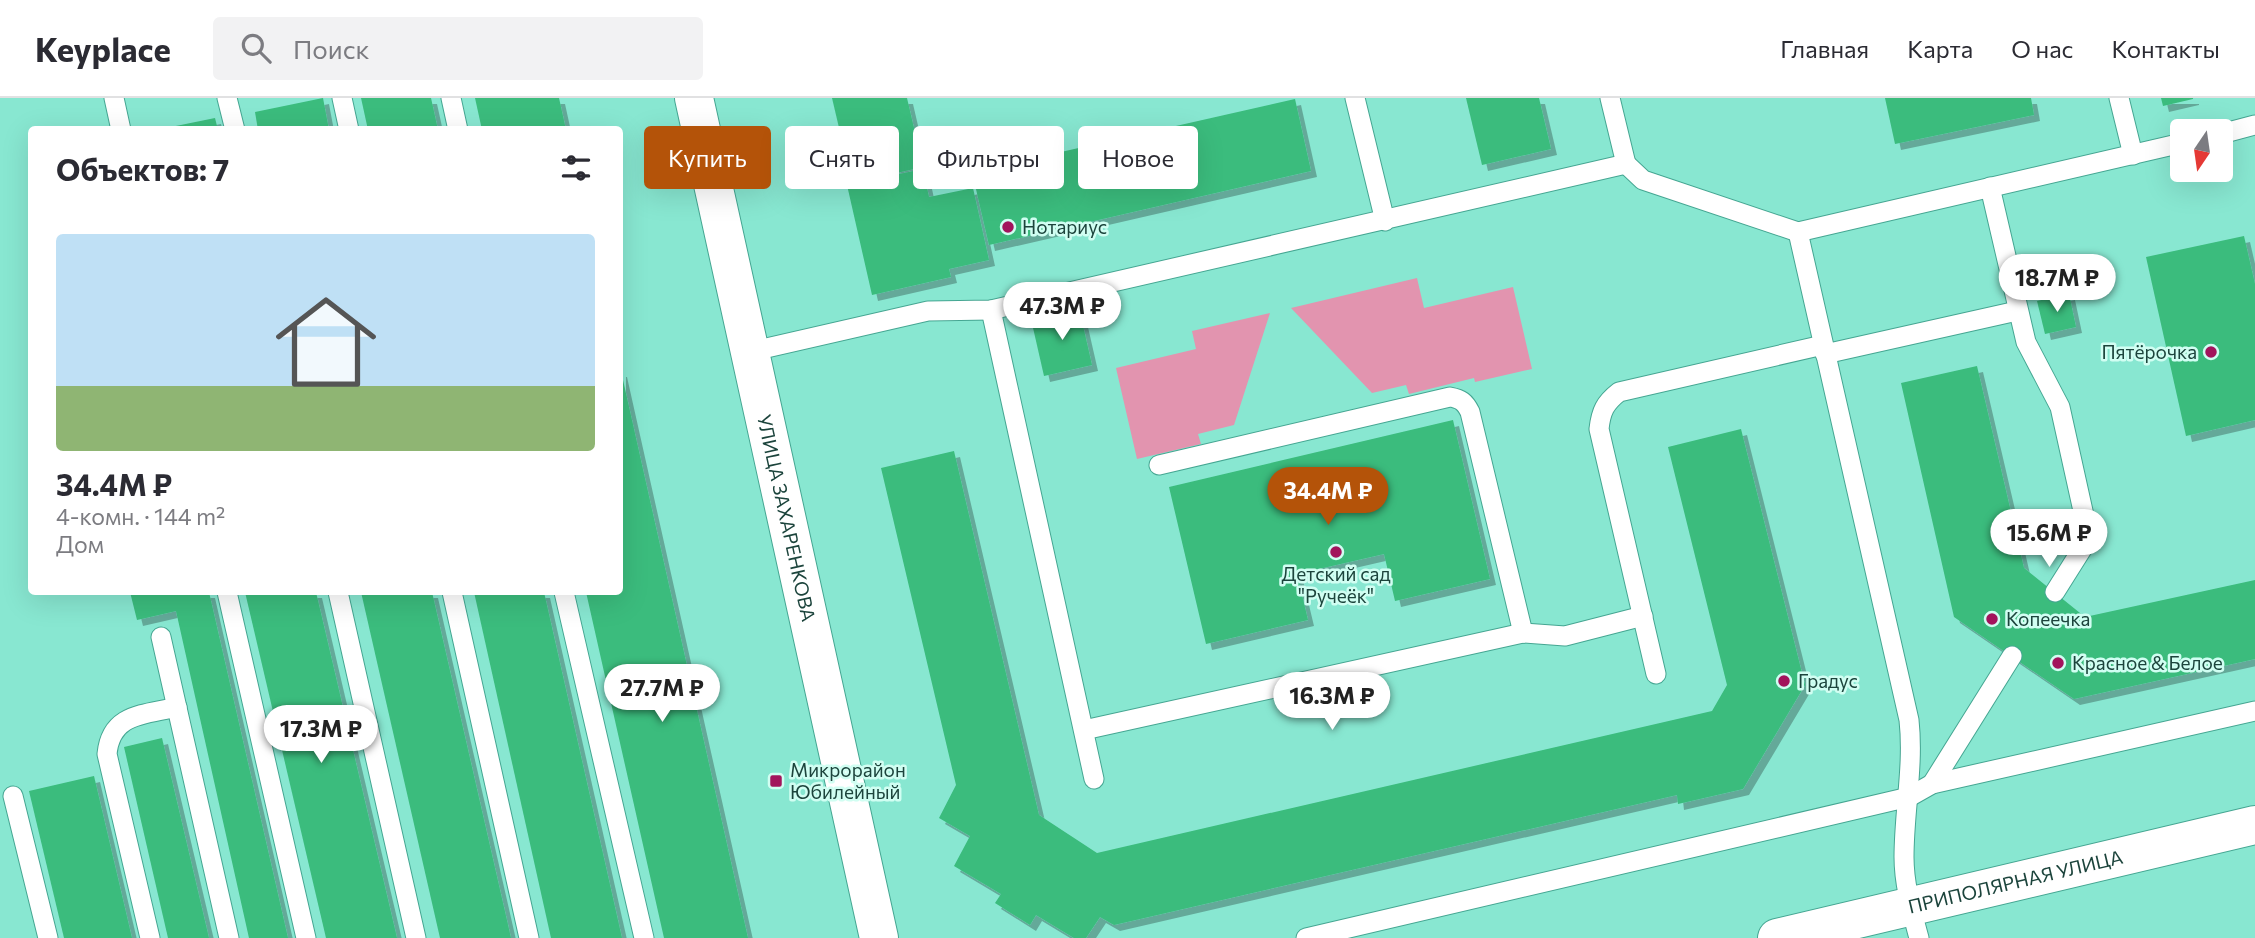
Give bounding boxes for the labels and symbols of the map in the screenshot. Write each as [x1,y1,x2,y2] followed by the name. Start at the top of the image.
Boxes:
[2170,119,2233,182] north arrow
[1022,215,1107,238] place label: Нотариус
[1000,219,1016,235] marker: Нотариус
[1992,254,2122,314] pin: 18.7M ₽
[997,282,1127,342] pin: 47.3M ₽
[2101,340,2197,363] place label: Пятёрочка
[2203,344,2219,360] marker: Пятёрочка
[753,412,821,624] street label: УЛИЦА ЗАХАРЕНКОВА
[1263,468,1393,527] pin: 34.4M ₽
[1984,510,2114,569] pin: 15.6M ₽
[1328,544,1344,560] marker: Детский сад "Ручеёк"
[1281,562,1391,607] place label: Детский сад "Ручеёк"
[2006,607,2090,630] place label: Копеечка
[1984,611,2000,627] marker: Копеечка
[2072,651,2223,674] place label: Красное & Белое
[2050,655,2066,671] marker: Красное & Белое
[597,664,727,724] pin: 27.7M ₽
[1798,669,1858,692] place label: Градус
[1267,672,1397,732] pin: 16.3M ₽
[1776,673,1792,689] marker: Градус
[256,706,386,765] pin: 17.3M ₽
[790,758,906,803] place label: Микрорайон Юбилейный
[768,773,784,789] marker: Микрорайон Юбилейный
[1906,845,2125,918] street label: ПРИПОЛЯРНАЯ УЛИЦА

